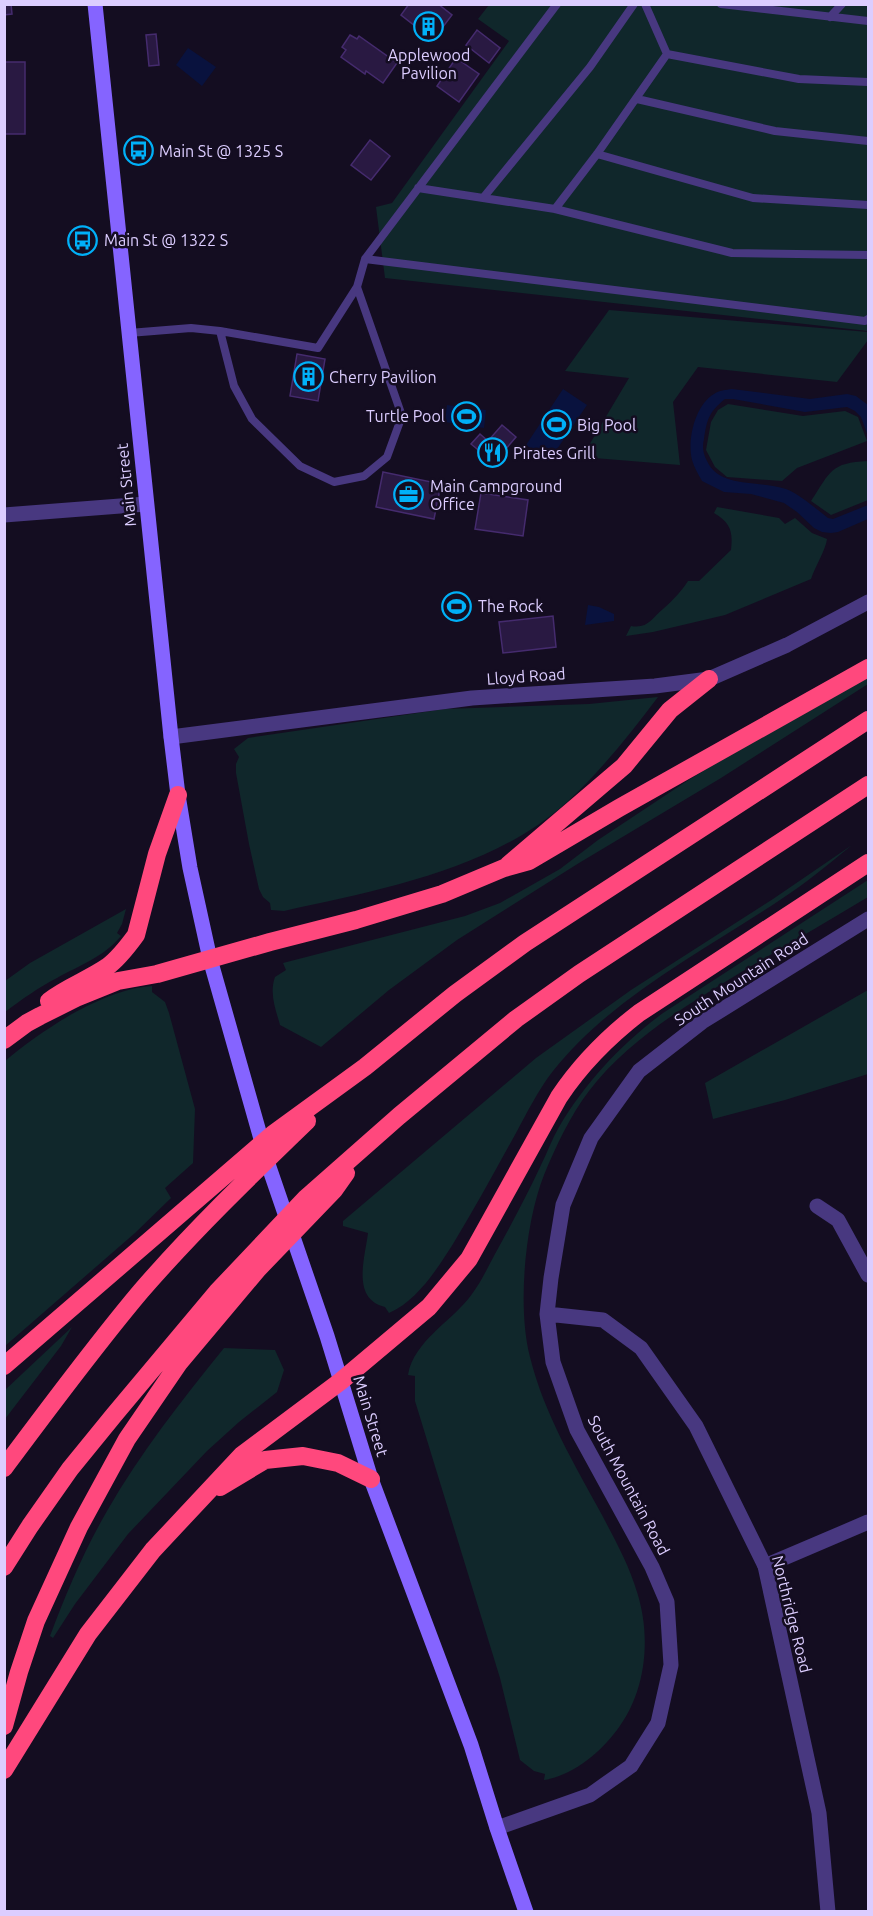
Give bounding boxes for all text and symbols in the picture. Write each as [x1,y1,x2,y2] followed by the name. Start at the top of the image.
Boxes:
[413,11,445,43] building icon: Applewood Pavilion
[388,46,470,82] place label: Applewood Pavilion
[122,135,154,167] bus stop icon: Main St @ 1325 S
[159,142,283,160] place label: Main St @ 1325 S
[67,224,99,256] bus stop icon: Main St @ 1322 S
[104,231,228,249] place label: Main St @ 1322 S
[292,361,324,393] building icon: Cherry Pavilion
[329,368,437,386] place label: Cherry Pavilion
[450,400,482,432] sports icon: Turtle Pool
[366,407,445,425] place label: Turtle Pool
[540,409,572,441] sports icon: Big Pool
[577,416,636,434] place label: Big Pool
[476,437,508,469] restaurant icon: Pirates Grill
[113,442,139,527] street label: Main Street
[513,444,595,462] place label: Pirates Grill
[430,477,562,513] place label: Main Campground Office
[393,479,425,511] office icon: Main Campground Office
[441,590,473,622] sports icon: The Rock
[478,597,543,615] place label: The Rock
[486,664,566,688] street label: Lloyd Road
[671,929,811,1029] street label: South Mountain Road
[350,1373,392,1459] street label: Main Street
[585,1412,673,1558] street label: South Mountain Road
[769,1554,815,1674] street label: Northridge Road

